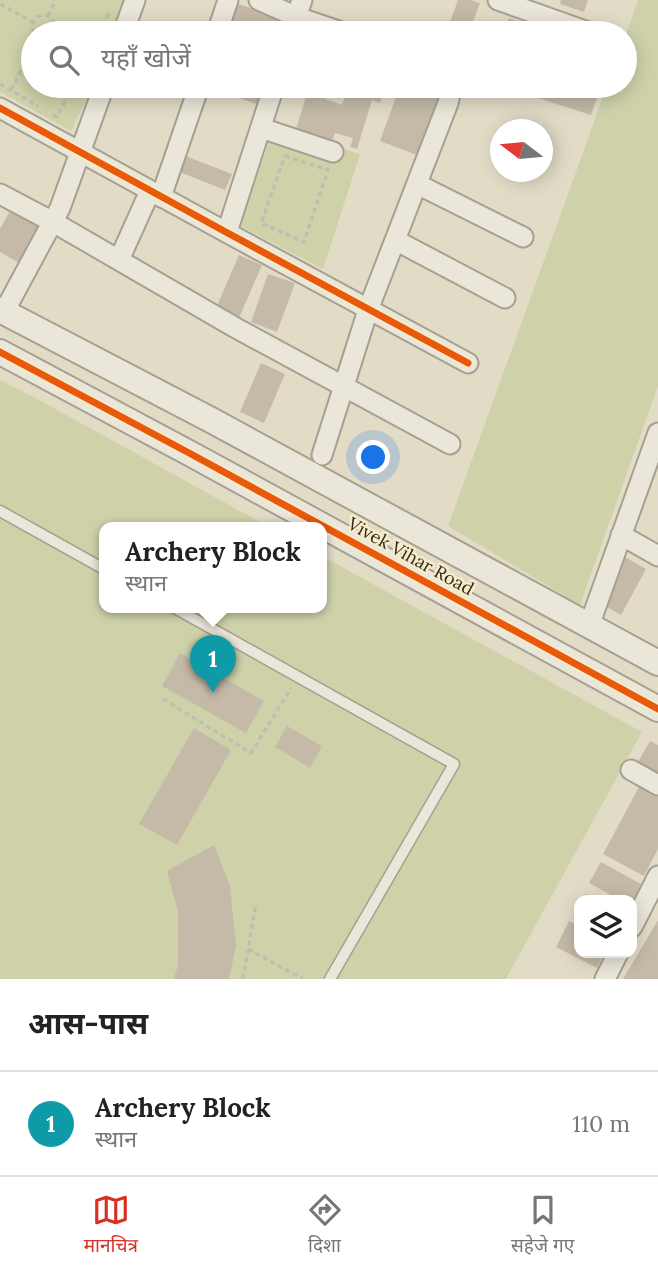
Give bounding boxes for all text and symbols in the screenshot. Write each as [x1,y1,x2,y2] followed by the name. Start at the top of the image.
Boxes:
[21,21,637,98] search box
[45,41,83,79] icon: search
[101,41,191,74] text: यहाँ खोजें
[490,119,553,182] north arrow
[356,440,390,474] your location
[343,511,478,600] street label: Vivek Vihar Road
[99,522,327,613] popup
[125,535,301,568] text: Archery Block
[125,568,167,597] text: स्थान
[190,635,236,693] pin: 1
[574,895,637,958] map controls
[574,895,637,958] button: layers
[28,1004,148,1042] text: आस-पास
[95,1091,271,1124] text: Archery Block
[46,1109,56,1138] text: 1
[572,1109,630,1138] text: 110 m
[95,1124,137,1153] text: स्थान
[84,1191,138,1260] tab: मानचित्र
[306,1191,344,1260] tab: दिशा
[511,1191,574,1260] tab: सहेजे गए

